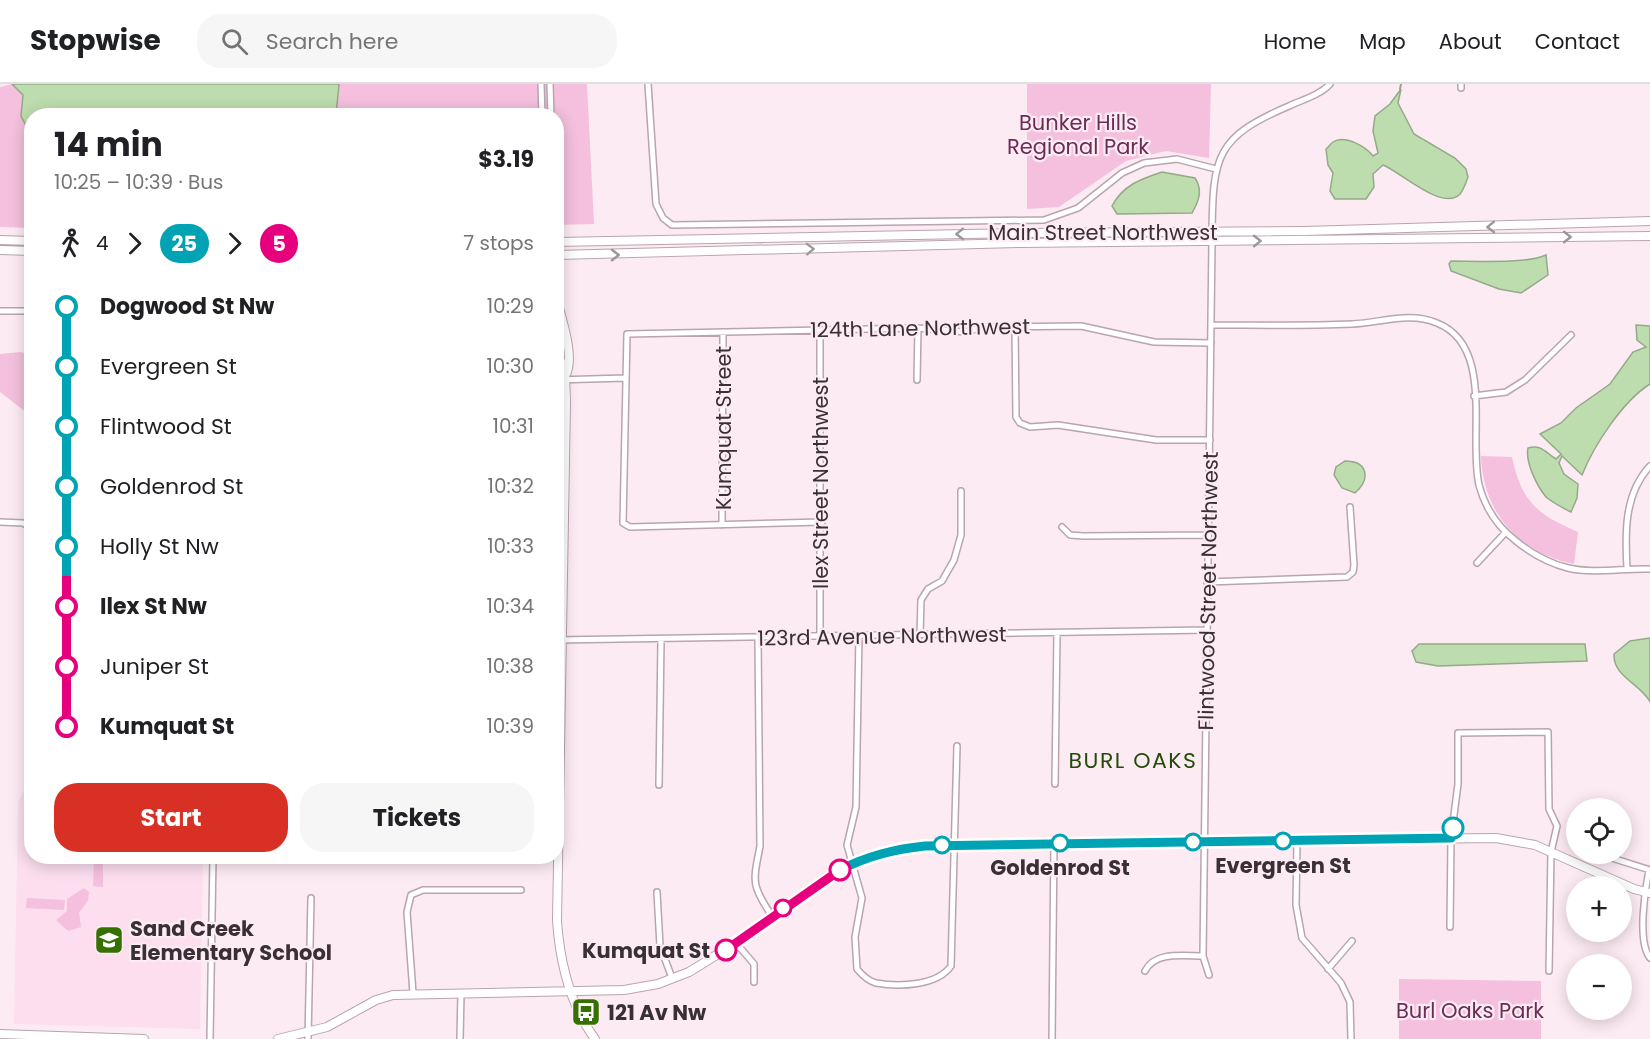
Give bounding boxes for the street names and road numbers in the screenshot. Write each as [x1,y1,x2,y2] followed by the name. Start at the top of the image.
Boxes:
[988,218,1218,247] street label: Main Street Northwest
[810,312,1030,344] street label: 124th Lane Northwest
[709,346,738,510] street label: Kumquat Street
[806,377,835,589] street label: Ilex Street Northwest
[1191,451,1225,731] street label: Flintwood Street Northwest
[757,619,1007,653] street label: 123rd Avenue Northwest

